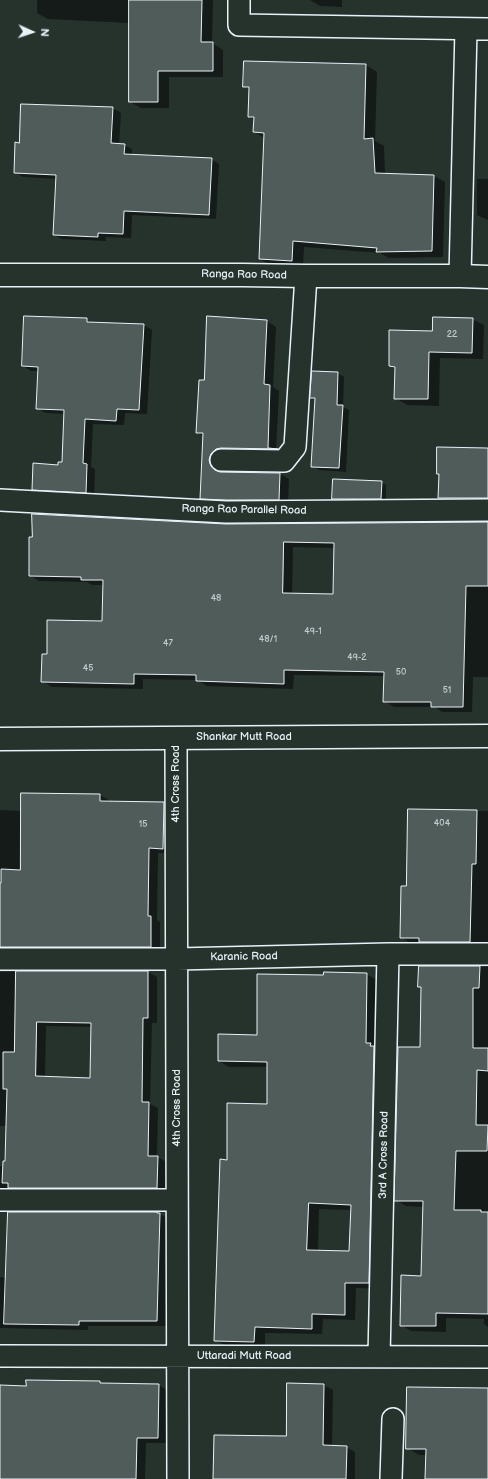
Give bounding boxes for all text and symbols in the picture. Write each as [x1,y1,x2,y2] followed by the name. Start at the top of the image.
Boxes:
[12,12,52,52] north arrow
[38,28,51,37] text: N
[201,268,287,282] street label: Ranga Rao Road
[447,330,457,340] house number: 22
[181,502,307,518] street label: Ranga Rao Parallel Road
[211,594,221,604] house number: 48
[304,627,322,637] house number: 49-1
[259,635,277,645] house number: 48/1
[163,639,173,649] house number: 47
[347,653,367,663] house number: 49-2
[83,664,93,674] house number: 45
[396,668,406,678] house number: 50
[443,686,451,696] house number: 51
[196,730,292,744] street label: Shankar Mutt Road
[169,745,183,823] street label: 4th Cross Road
[434,819,450,829] house number: 404
[139,820,147,830] house number: 15
[210,950,278,964] street label: Karanic Road
[170,1069,184,1147] street label: 4th Cross Road
[377,1111,391,1199] street label: 3rd A Cross Road
[197,1349,291,1363] street label: Uttaradi Mutt Road

